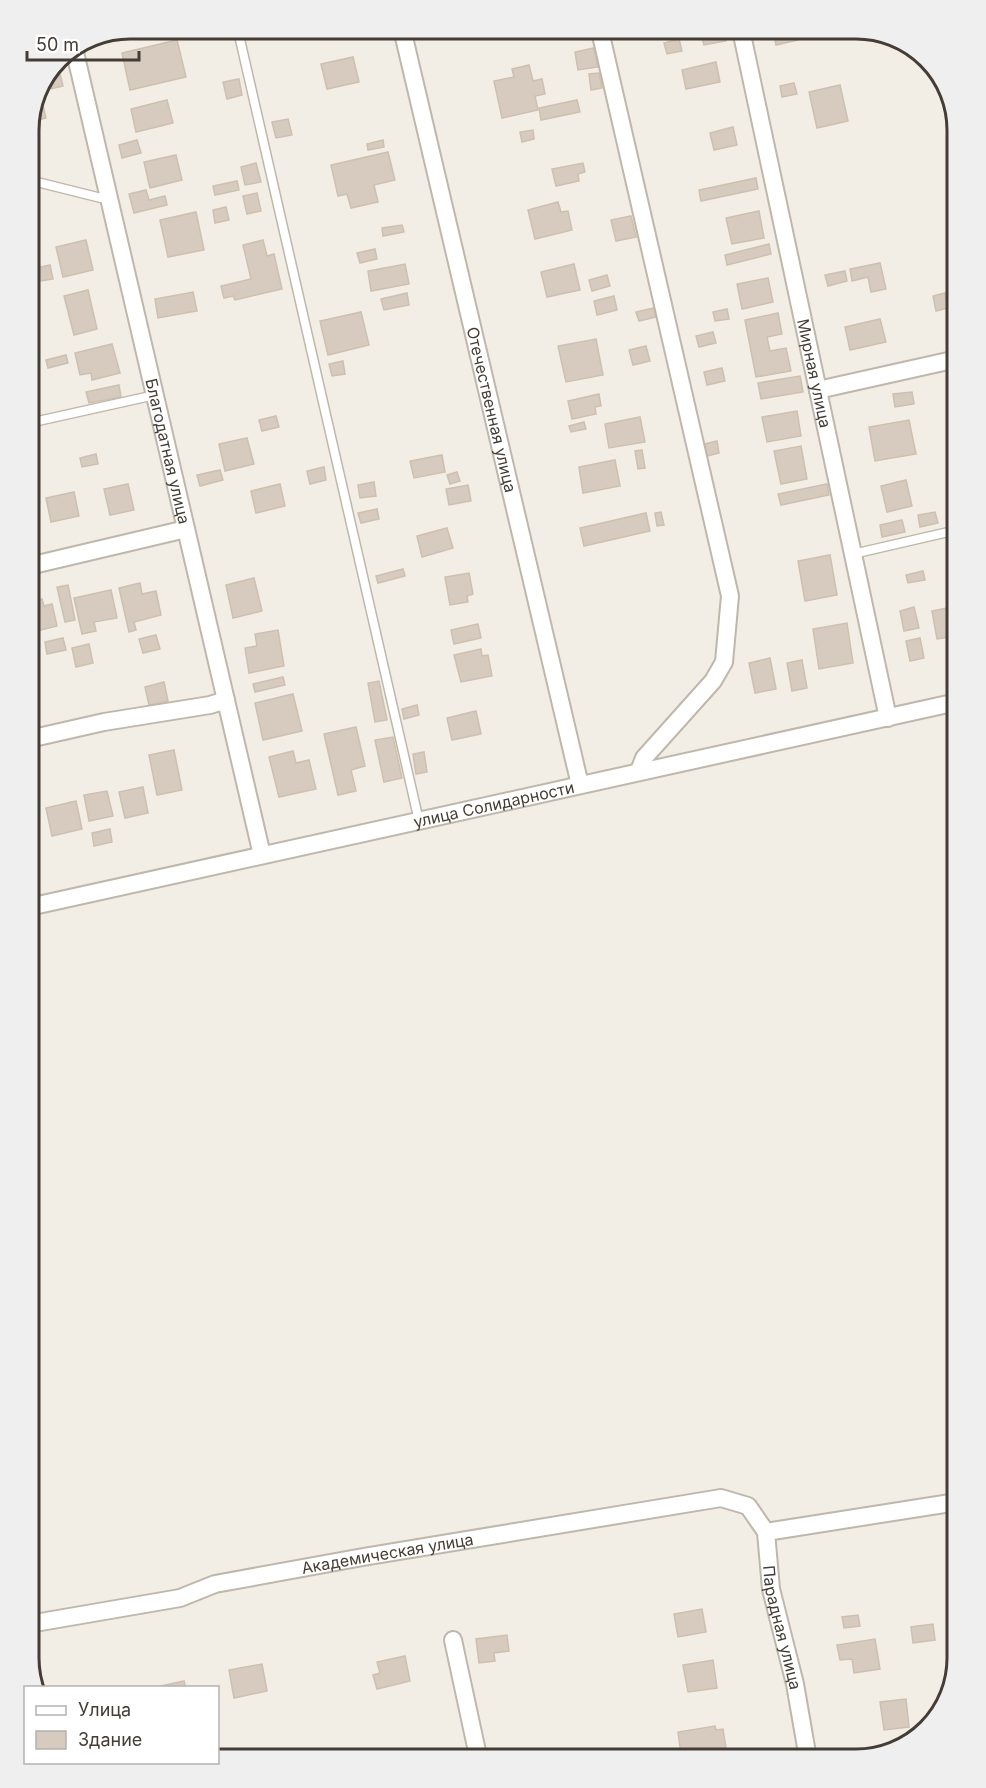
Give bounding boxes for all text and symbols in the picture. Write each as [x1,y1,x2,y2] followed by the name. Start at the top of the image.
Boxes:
[27,24,140,62] scale bar
[36,34,79,55] text: 50 m
[793,317,836,430] street label: Мирная улица
[463,325,521,494] street label: Отечественная улица
[141,376,195,526] street label: Благодатная улица
[411,777,576,832] street label: улица Солидарности
[300,1529,475,1578] street label: Академическая улица
[759,1564,806,1691] street label: Парадная улица
[24,1686,219,1764] legend
[78,1699,131,1720] text: Улица
[78,1729,142,1750] text: Здание

